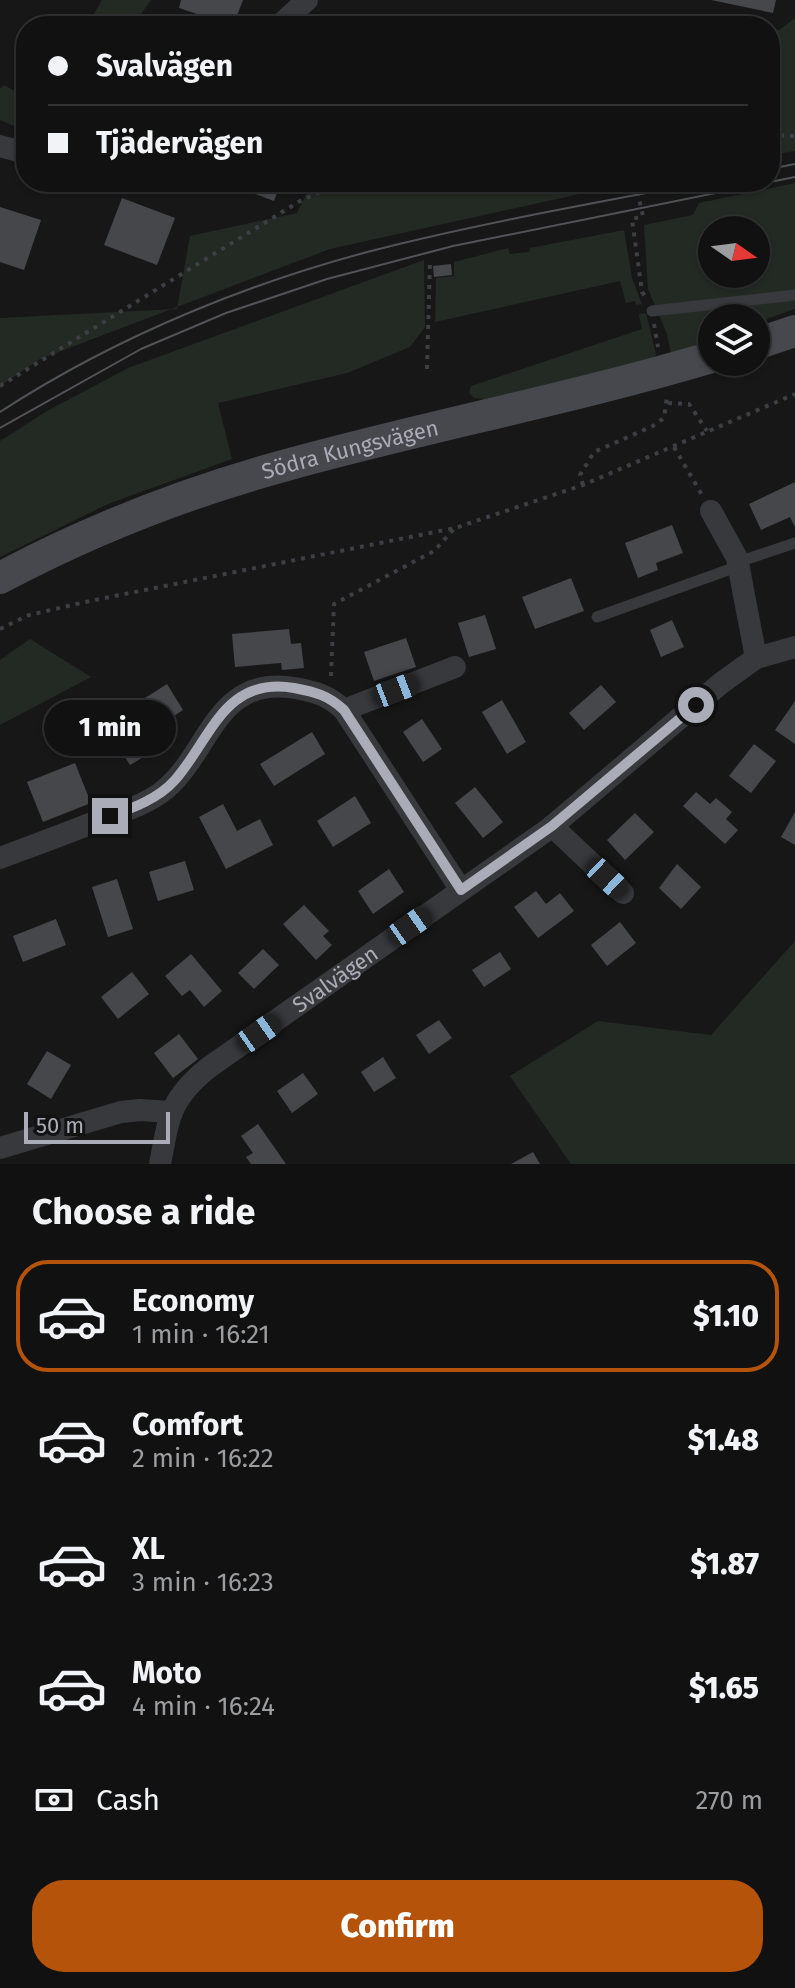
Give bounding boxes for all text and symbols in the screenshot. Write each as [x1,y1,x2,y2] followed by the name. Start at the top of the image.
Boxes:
[96,48,233,84] text: Svalvägen
[96,125,263,161] text: Tjädervägen
[698,216,770,288] north arrow
[698,216,770,376] map controls
[698,304,770,376] button: layers
[258,414,441,485] street label: Södra Kungsvägen
[369,670,423,710] car
[678,687,714,723] route start
[44,700,176,756] callout: 1 min
[79,712,141,743] text: 1 min
[92,798,128,834] route end
[581,853,633,903] car
[383,902,437,950] car
[287,940,383,1018] street label: Svalvägen
[232,1009,286,1057] car
[24,1108,170,1144] scale bar
[36,1112,84,1139] text: 50 m
[32,1190,255,1234] text: Choose a ride
[36,1280,108,1352] icon: car
[132,1283,254,1319] text: Economy
[693,1298,759,1334] text: $1.10
[132,1319,270,1350] text: 1 min · 16:21
[36,1404,108,1476] icon: car
[132,1407,243,1443] text: Comfort
[688,1422,759,1458] text: $1.48
[132,1443,274,1474] text: 2 min · 16:22
[36,1528,108,1600] icon: car
[132,1531,165,1567] text: XL
[691,1546,759,1582] text: $1.87
[132,1567,274,1598] text: 3 min · 16:23
[36,1652,108,1724] icon: car
[132,1655,202,1691] text: Moto
[689,1670,759,1706] text: $1.65
[132,1691,275,1722] text: 4 min · 16:24
[32,1778,76,1822] icon: cash
[96,1782,160,1818] text: Cash
[695,1785,763,1816] text: 270 m
[32,1880,763,1972] button: Confirm

